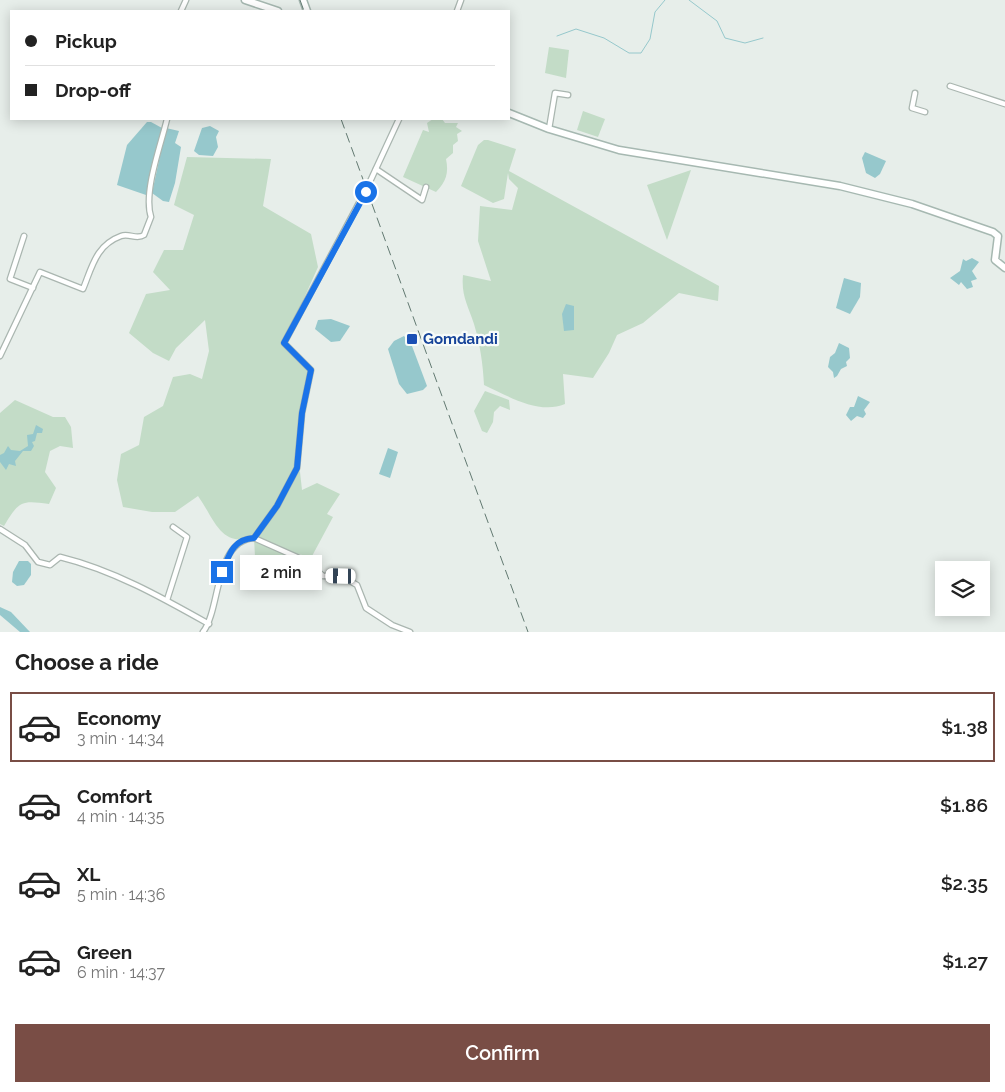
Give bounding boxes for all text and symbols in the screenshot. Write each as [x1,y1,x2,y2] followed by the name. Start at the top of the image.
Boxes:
[55,30,117,52] text: Pickup
[55,79,131,101] text: Drop-off
[355,181,377,203] route start
[423,330,498,348] place label: Gomdandi
[405,332,419,346] marker: Gomdandi
[240,554,322,590] callout: 2 min
[211,561,233,583] route end
[935,561,990,616] map controls
[935,561,990,616] button: layers
[261,563,302,582] text: 2 min
[325,568,356,584] car
[15,649,159,675] text: Choose a ride
[17,705,62,750] icon: car
[77,707,161,729] text: Economy
[941,716,988,738] text: $1.38
[77,729,164,748] text: 3 min · 14:34
[17,783,62,828] icon: car
[77,785,152,807] text: Comfort
[940,794,988,816] text: $1.86
[77,807,164,826] text: 4 min · 14:35
[17,861,62,906] icon: car
[77,863,100,885] text: XL
[941,872,988,894] text: $2.35
[77,885,165,904] text: 5 min · 14:36
[17,939,62,984] icon: car
[77,941,132,963] text: Green
[942,950,988,972] text: $1.27
[77,963,165,982] text: 6 min · 14:37
[15,1024,990,1082] button: Confirm

